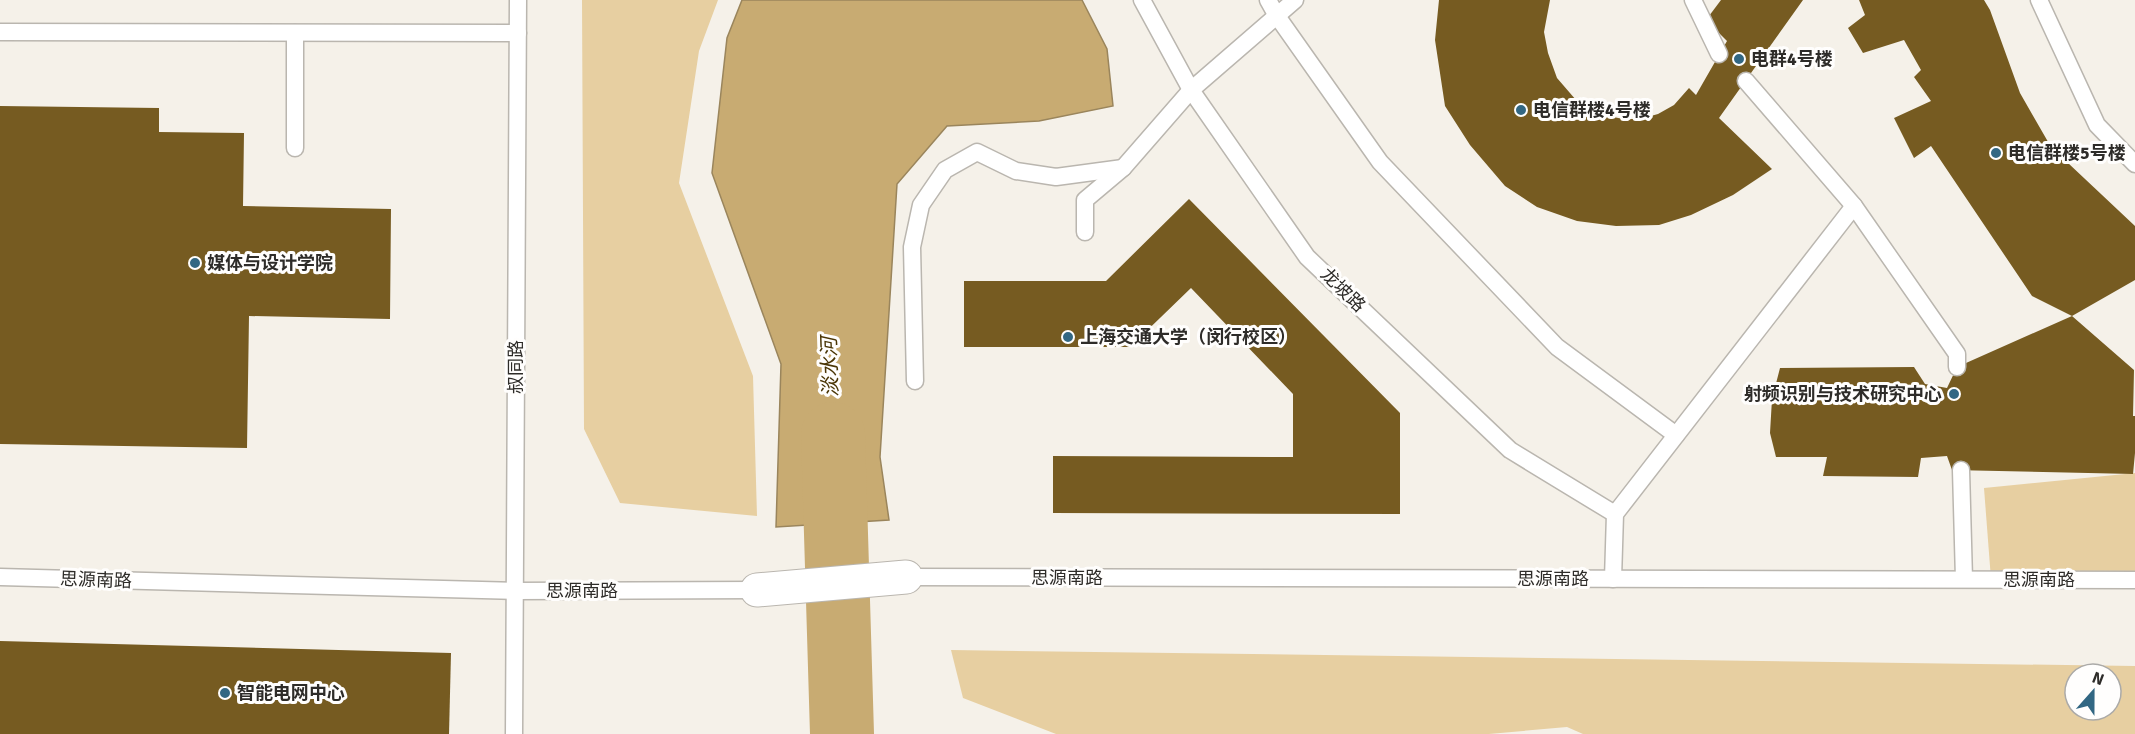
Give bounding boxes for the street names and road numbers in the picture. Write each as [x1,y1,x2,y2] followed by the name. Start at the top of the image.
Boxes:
[1316,263,1370,317] street label: 龙坡路
[505,340,527,394] street label: 叔同路
[1031,567,1103,589] street label: 思源南路
[60,568,132,592] street label: 思源南路
[1517,568,1589,590] street label: 思源南路
[2003,569,2075,591] street label: 思源南路
[546,580,618,602] street label: 思源南路

